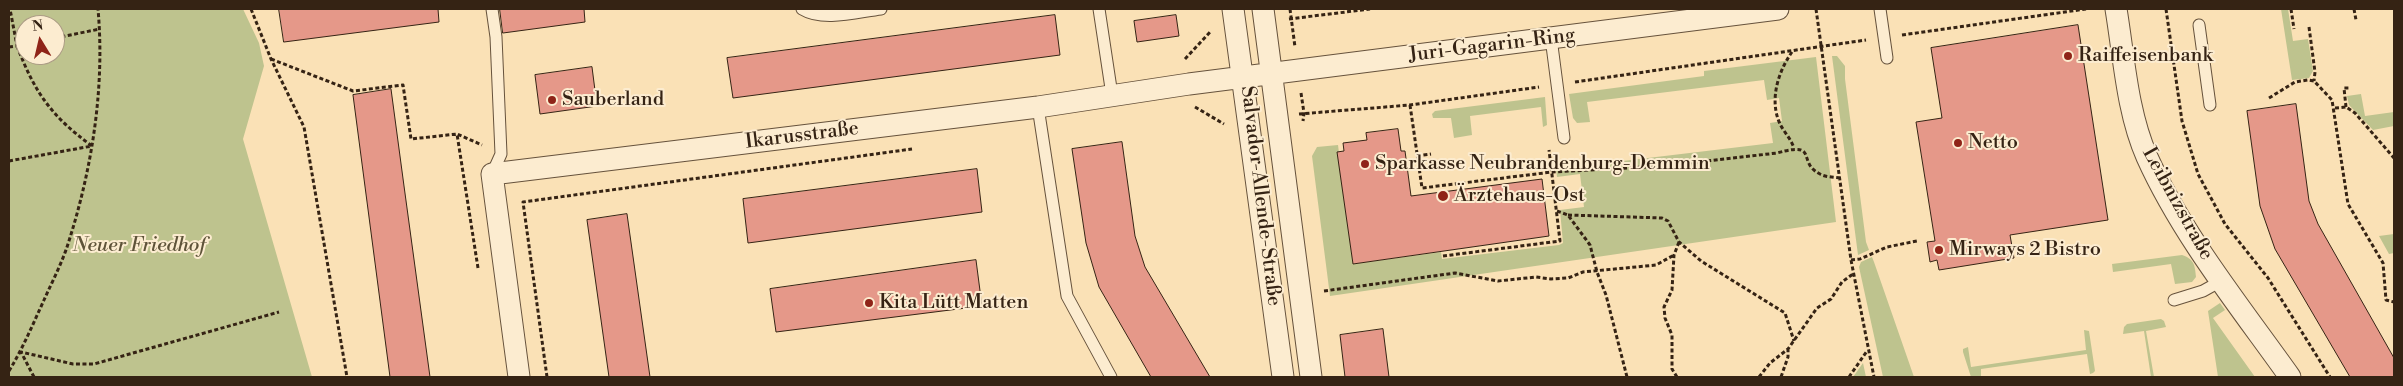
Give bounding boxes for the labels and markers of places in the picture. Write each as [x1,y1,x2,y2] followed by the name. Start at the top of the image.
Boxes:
[2078,44,2213,68] place label: Raiffeisenbank
[2062,50,2074,62] marker: Raiffeisenbank
[562,88,664,112] place label: Sauberland
[546,94,558,106] marker: Sauberland
[1968,131,2018,155] place label: Netto
[1952,137,1964,149] marker: Netto
[1375,152,1710,176] place label: Sparkasse Neubrandenburg-Demmin
[1359,158,1371,170] marker: Sparkasse Neubrandenburg-Demmin
[1454,184,1585,208] place label: Ärztehaus-Ost
[1436,189,1450,203] marker: Ärztehaus-Ost
[1949,238,2101,262] place label: Mirways 2 Bistro
[1933,244,1945,256] marker: Mirways 2 Bistro
[879,291,1028,315] place label: Kita Lütt Matten
[863,297,875,309] marker: Kita Lütt Matten

